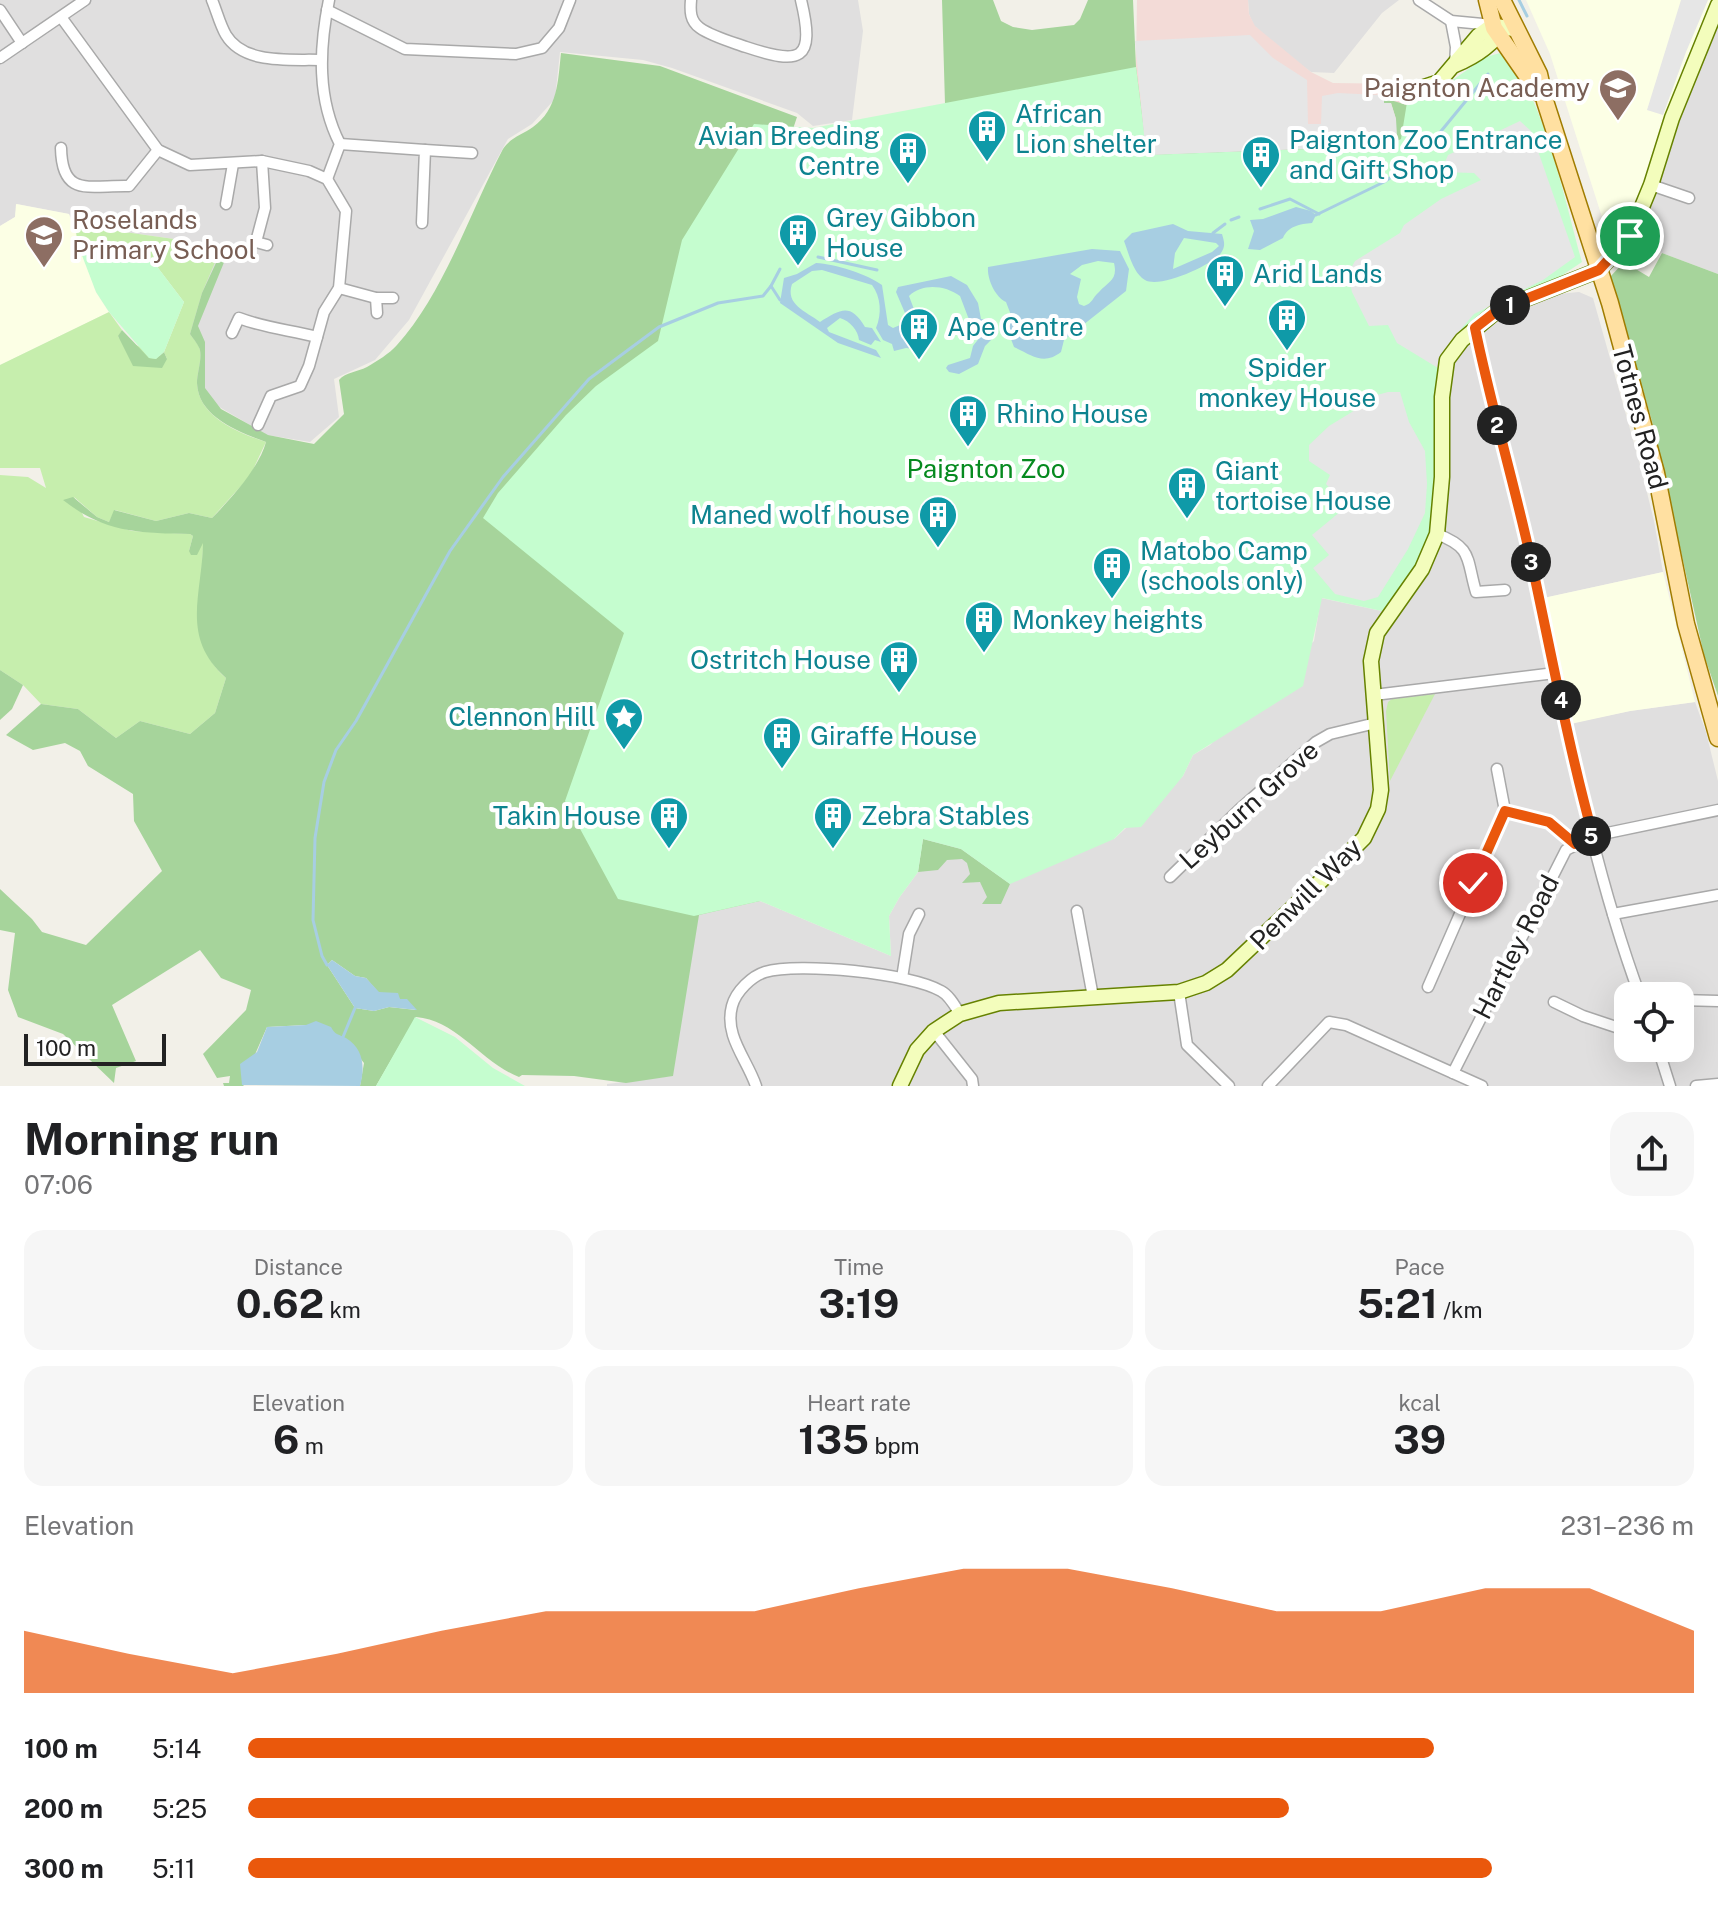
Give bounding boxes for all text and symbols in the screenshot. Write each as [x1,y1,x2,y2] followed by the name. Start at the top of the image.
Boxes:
[1597,67,1639,122] school or university icon: Paignton Academy
[1364,72,1590,103] place label: Paignton Academy
[1015,98,1157,159] place label: African Lion shelter
[966,108,1008,163] building icon: African Lion shelter
[698,120,880,181] place label: Avian Breeding Centre
[1289,124,1562,185] place label: Paignton Zoo Entrance and Gift Shop
[887,130,929,185] building icon: Avian Breeding Centre
[1240,134,1282,189] building icon: Paignton Zoo Entrance and Gift Shop
[826,202,976,263] place label: Grey Gibbon House
[1596,202,1664,270] pin
[72,204,256,265] place label: Roselands Primary School
[777,212,819,267] building icon: Grey Gibbon House
[23,214,65,269] school or university icon: Roselands Primary School
[1608,214,1652,258] icon: arrive
[1204,253,1246,308] building icon: Arid Lands
[1253,258,1383,289] place label: Arid Lands
[1490,285,1530,325] pin: 1
[1505,292,1515,318] text: 1
[1266,297,1308,352] building icon: Spider monkey House
[898,306,940,361] building icon: Ape Centre
[947,311,1084,342] place label: Ape Centre
[1606,341,1675,493] street label: Totnes Road
[1198,352,1376,413] place label: Spider monkey House
[947,393,989,448] building icon: Rhino House
[996,398,1148,429] place label: Rhino House
[1477,405,1517,445] pin: 2
[1490,412,1504,438] text: 2
[906,453,1066,484] park label: Paignton Zoo
[1215,455,1392,516] place label: Giant tortoise House
[1166,465,1208,520] building icon: Giant tortoise House
[917,494,959,549] building icon: Maned wolf house
[690,499,910,530] place label: Maned wolf house
[1140,535,1308,596] place label: Matobo Camp (schools only)
[1511,542,1551,582] pin: 3
[1091,545,1133,600] building icon: Matobo Camp (schools only)
[1524,549,1538,575] text: 3
[963,599,1005,654] building icon: Monkey heights
[1012,604,1203,635] place label: Monkey heights
[878,639,920,694] building icon: Ostritch House
[690,644,871,675] place label: Ostritch House
[1541,680,1581,720] pin: 4
[1554,687,1568,713] text: 4
[603,696,645,751] place icon: Clennon Hill
[448,701,596,732] place label: Clennon Hill
[761,715,803,770] building icon: Giraffe House
[810,720,977,751] place label: Giraffe House
[1173,734,1325,875] street label: Leyburn Grove
[648,795,690,850] building icon: Takin House
[812,795,854,850] building icon: Zebra Stables
[493,800,641,831] place label: Takin House
[861,800,1030,831] place label: Zebra Stables
[1571,816,1611,856] pin: 5
[1584,823,1598,849] text: 5
[1243,831,1368,956] street label: Penwill Way
[1439,849,1507,917] pin
[1451,861,1495,905] icon: check
[1466,870,1565,1024] street label: Hartley Road
[1614,982,1694,1062] map controls
[1614,982,1694,1062] button: locate
[24,1030,166,1066] scale bar
[36,1035,96,1061] text: 100 m
[1610,1112,1694,1196] button: share
[24,1113,279,1165] text: Morning run
[24,1169,93,1200] text: 07:06
[254,1254,343,1280] text: Distance
[834,1254,884,1280] text: Time
[1395,1254,1445,1280] text: Pace
[236,1280,324,1327] text: 0.62
[819,1280,899,1327] text: 3:19
[1357,1280,1438,1327] text: 5:21
[324,1297,361,1323] text: km
[1438,1297,1482,1323] text: /km
[252,1390,345,1416] text: Elevation
[807,1390,911,1416] text: Heart rate
[1398,1390,1441,1416] text: kcal
[273,1416,299,1463] text: 6
[798,1416,869,1463] text: 135
[1393,1416,1446,1463] text: 39
[299,1433,324,1459] text: m
[869,1433,920,1459] text: bpm
[24,1510,134,1541] text: Elevation
[1560,1510,1694,1541] text: 231–236 m
[24,1733,98,1764] text: 100 m
[152,1733,201,1764] text: 5:14
[24,1793,103,1824] text: 200 m
[152,1793,207,1824] text: 5:25
[24,1853,104,1884] text: 300 m
[152,1853,196,1884] text: 5:11

